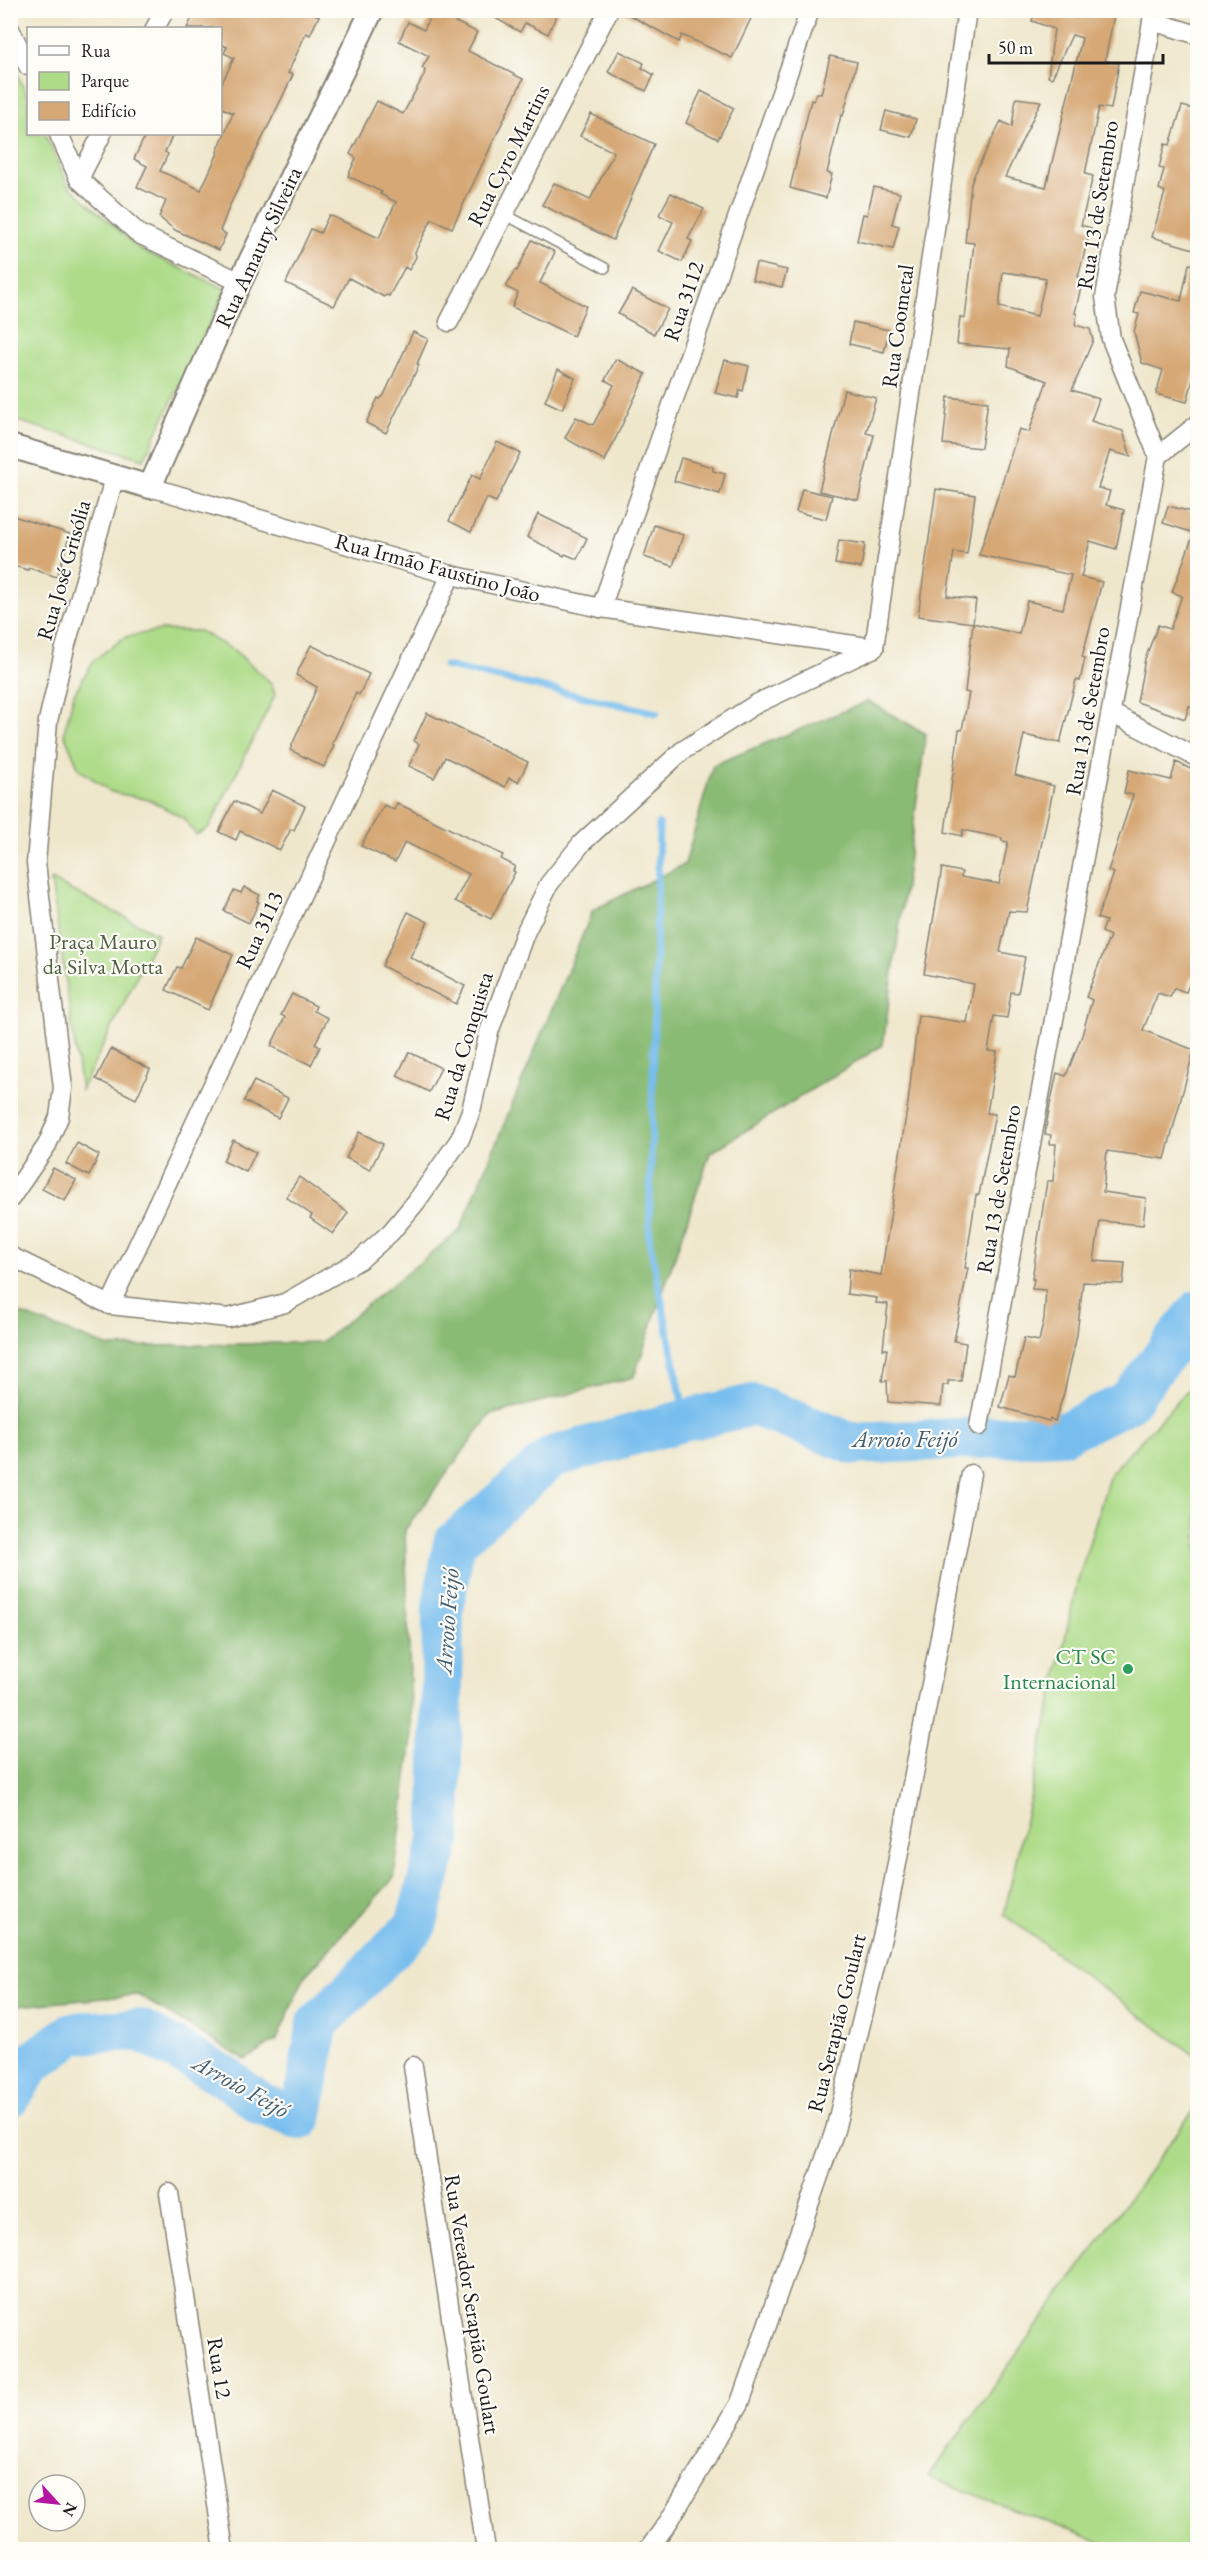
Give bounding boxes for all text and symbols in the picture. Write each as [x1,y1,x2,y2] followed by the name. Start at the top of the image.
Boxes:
[27,27,222,135] legend
[989,27,1163,65] scale bar
[998,36,1033,59] text: 50 m
[81,39,111,62] text: Rua
[81,69,129,92] text: Parque
[460,80,557,231] street label: Rua Cyro Martins
[81,99,136,122] text: Edifício
[1070,118,1125,292] street label: Rua 13 de Setembro
[208,162,309,332] street label: Rua Amaury Silveira
[656,257,711,345] street label: Rua 3112
[874,262,921,390] street label: Rua Coometal
[30,496,97,644] street label: Rua José Grisólia
[332,526,544,609] street label: Rua Irmão Faustino João
[1058,624,1117,798] street label: Rua 13 de Setembro
[229,887,290,974] street label: Rua 3113
[43,927,164,981] park label: Praça Mauro da Silva Motta
[427,968,500,1124] street label: Rua da Conquista
[969,1102,1028,1276] street label: Rua 13 de Setembro
[850,1423,960,1454] water label: Arroio Feijó
[427,1565,466,1677] water label: Arroio Feijó
[1003,1642,1116,1696] place label: CT SC Internacional
[1121,1662,1135,1676] marker: CT SC Internacional
[800,1931,873,2115] street label: Rua Serapião Goulart
[186,2045,297,2126] water label: Arroio Feijó
[438,2172,507,2436] street label: Rua Vereador Serapião Goulart
[200,2335,239,2401] street label: Rua 12
[27,2473,87,2533] north arrow
[58,2499,82,2520] text: N

